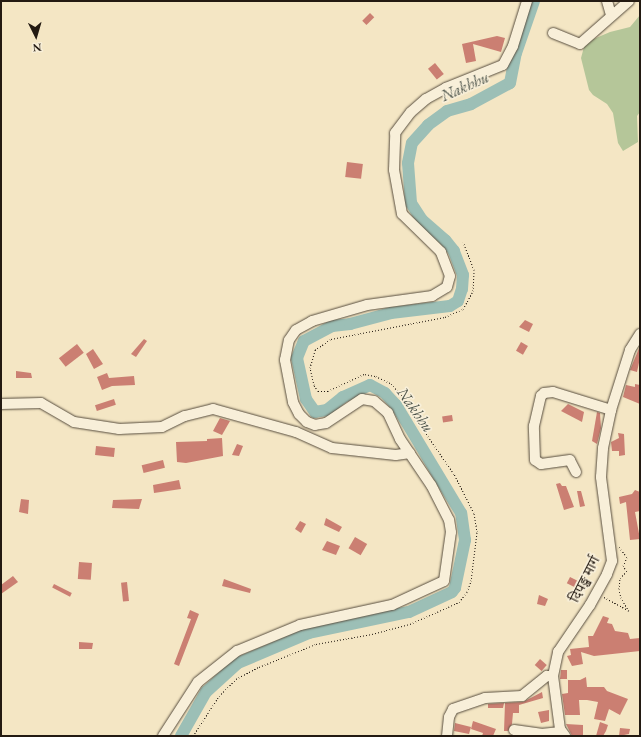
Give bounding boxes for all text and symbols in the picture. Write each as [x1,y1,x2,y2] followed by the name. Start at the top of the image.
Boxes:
[16,16,56,56] north arrow
[32,41,42,55] text: N
[438,68,492,106] water label: Nakhhu
[393,384,437,436] water label: Nakhhu
[565,553,603,605] street label: दिपङ्ख मार्ग

